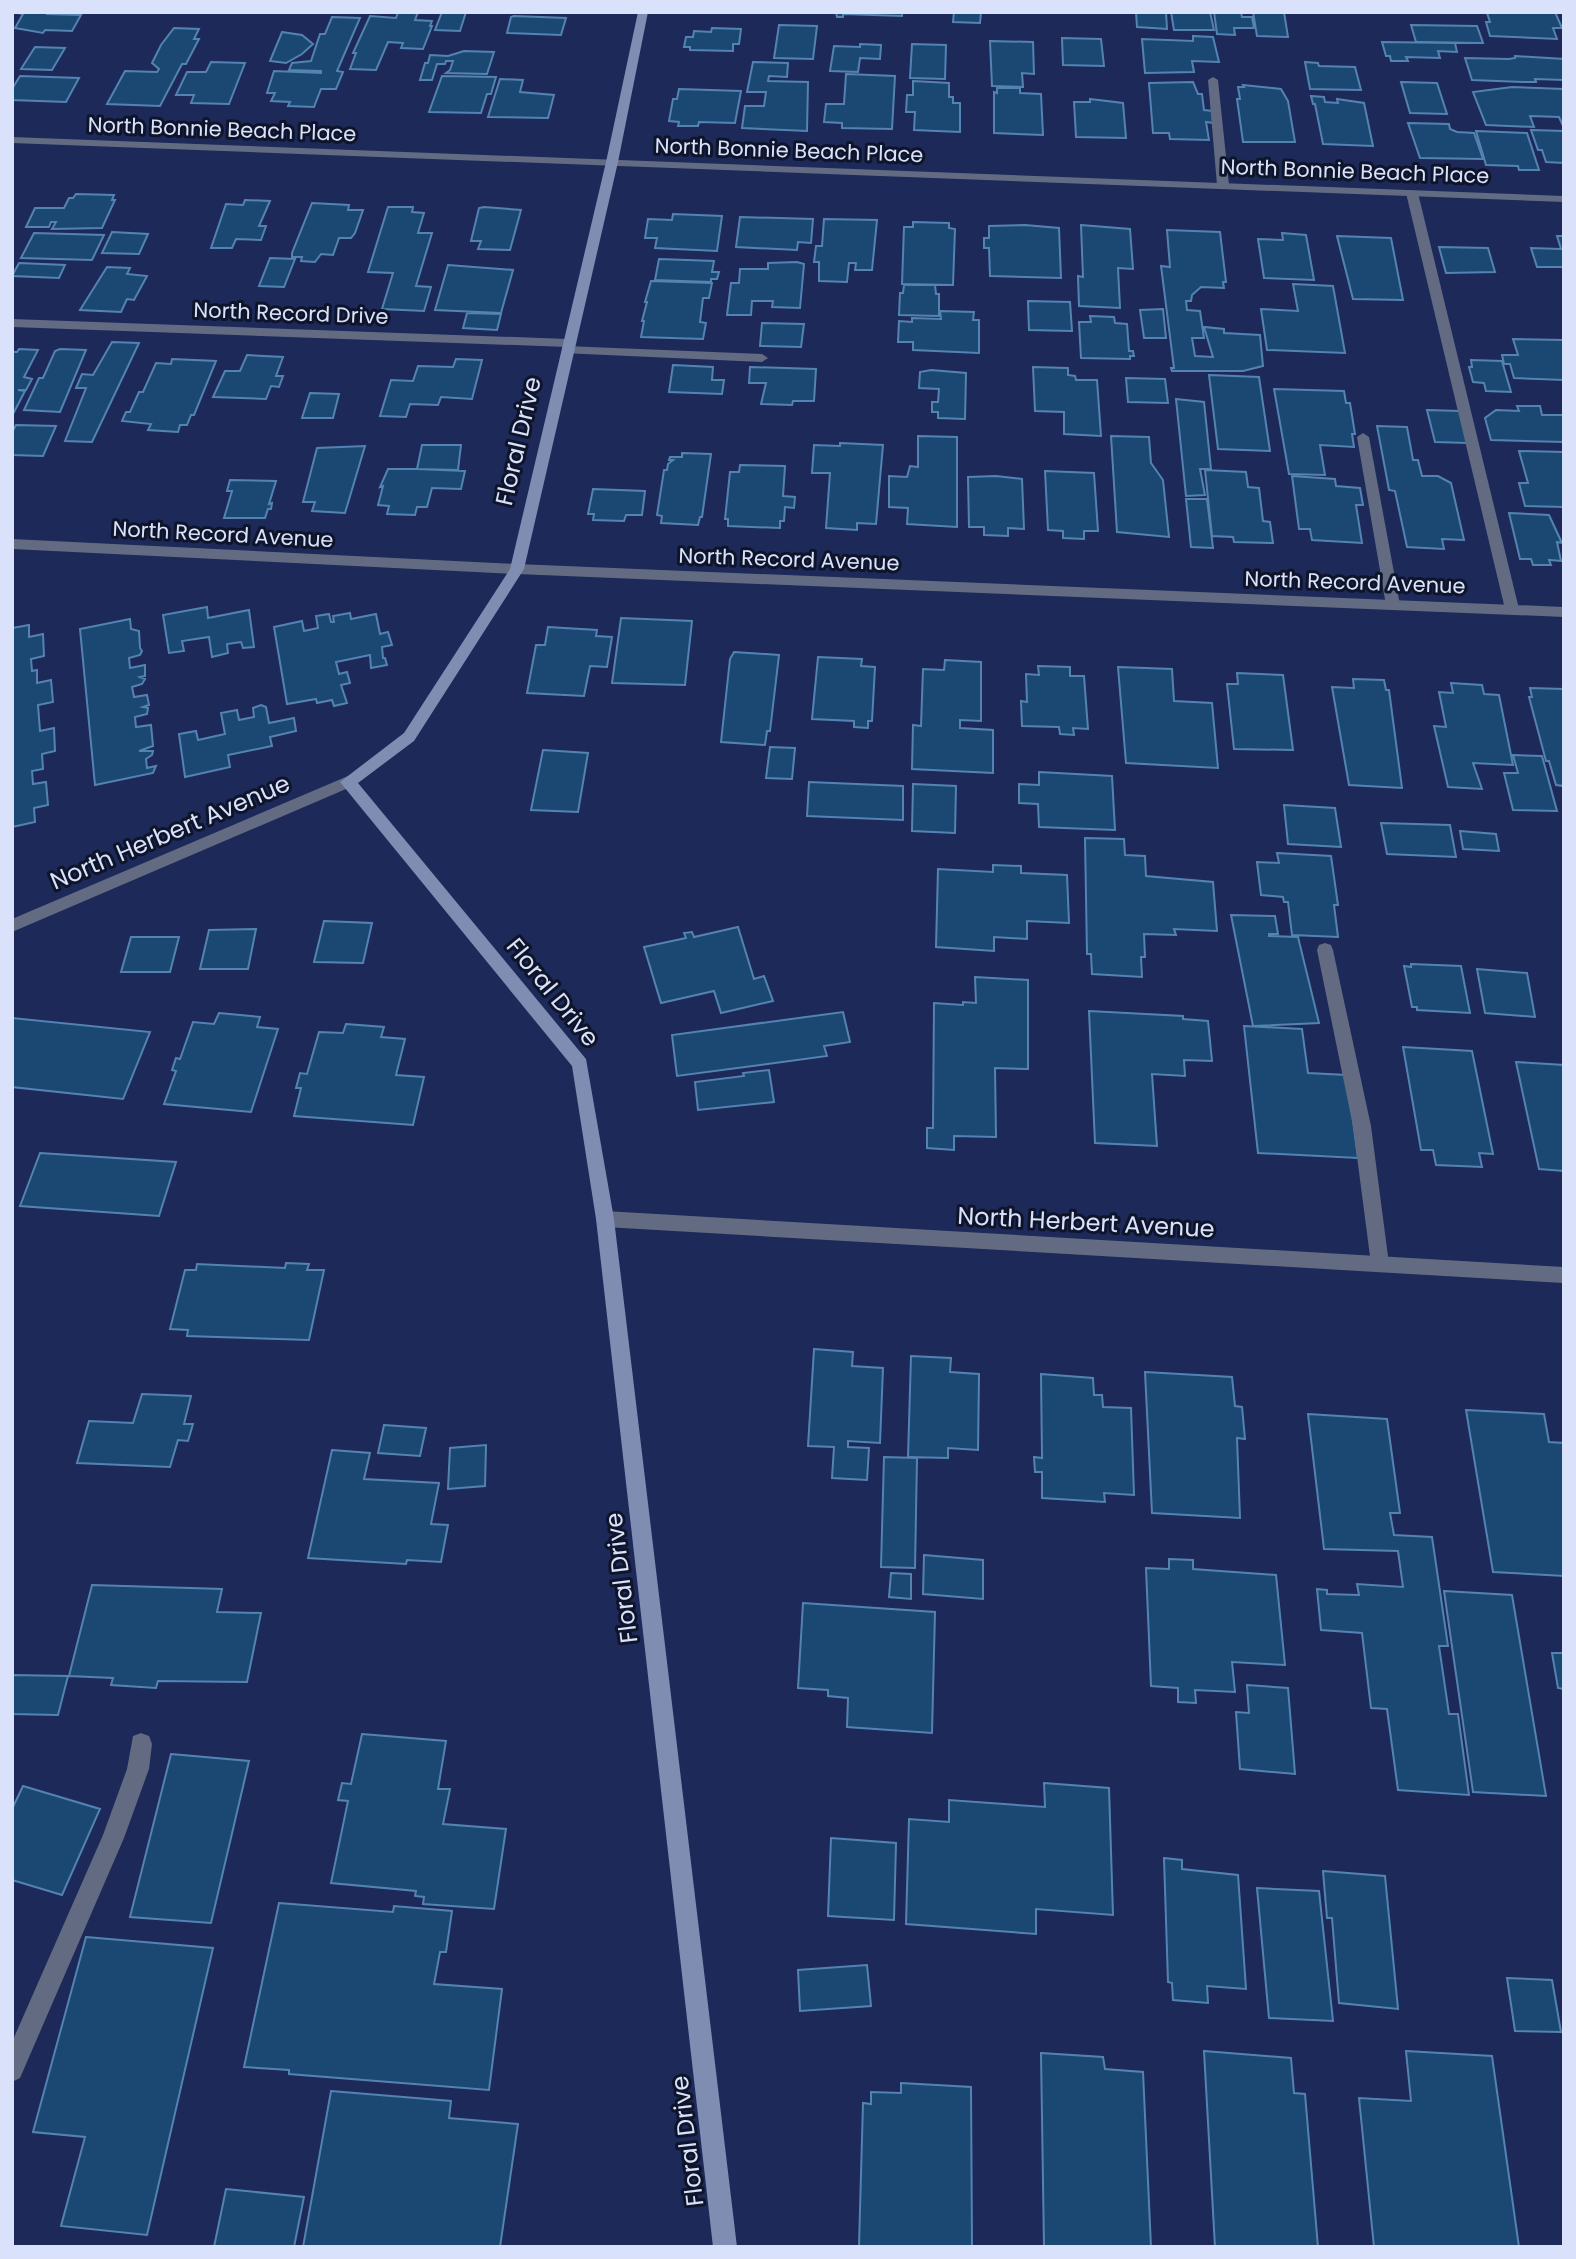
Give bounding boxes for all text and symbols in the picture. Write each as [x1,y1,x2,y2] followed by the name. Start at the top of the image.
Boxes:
[87,110,357,148] street label: North Bonnie Beach Place
[654,131,924,169] street label: North Bonnie Beach Place
[1220,152,1490,190] street label: North Bonnie Beach Place
[193,295,389,331] street label: North Record Drive
[487,373,549,509] street label: Floral Drive
[112,514,334,554] street label: North Record Avenue
[678,541,900,577] street label: North Record Avenue
[1244,564,1466,600] street label: North Record Avenue
[45,767,295,897] street label: North Herbert Avenue
[499,931,607,1053] street label: Floral Drive
[957,1199,1215,1245] street label: North Herbert Avenue
[597,1511,645,1645] street label: Floral Drive
[663,2074,711,2208] street label: Floral Drive

